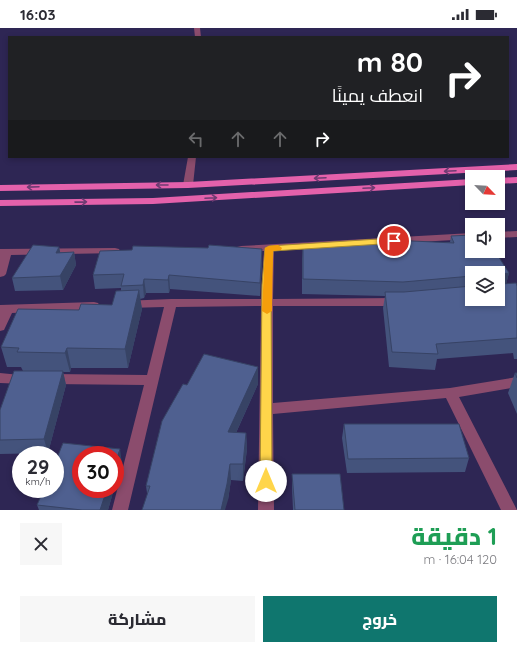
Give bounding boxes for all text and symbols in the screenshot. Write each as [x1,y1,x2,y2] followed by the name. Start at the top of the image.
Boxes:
[20,5,56,24] text: 16:03
[357,44,423,79] text: 80 m
[437,52,489,104] icon: right
[332,84,423,107] text: انعطف يمينًا
[185,128,207,150] icon: left
[227,128,249,150] icon: ahead
[269,128,291,150] icon: ahead
[311,128,333,150] icon: right
[444,167,457,174] one-way arrow
[465,170,505,210] north arrow
[465,170,505,306] map controls
[314,174,327,182] one-way arrow
[156,181,169,189] one-way arrow
[27,184,40,191] one-way arrow
[362,185,375,192] one-way arrow
[204,194,217,201] one-way arrow
[74,198,87,206] one-way arrow
[465,218,505,258] button: sound
[377,224,411,258] pin
[383,230,405,252] icon: arrive
[465,266,505,306] button: layers
[72,446,124,498] speed limit sign: 30
[27,454,49,479] text: 29
[245,460,287,502] position arrow
[25,475,51,488] text: km/h
[411,521,497,551] text: 1 دقيقة
[20,523,62,565] button: close
[423,551,497,567] text: 120 m · 16:04
[20,596,255,642] button: مشاركة
[263,596,497,642] button: خروج

